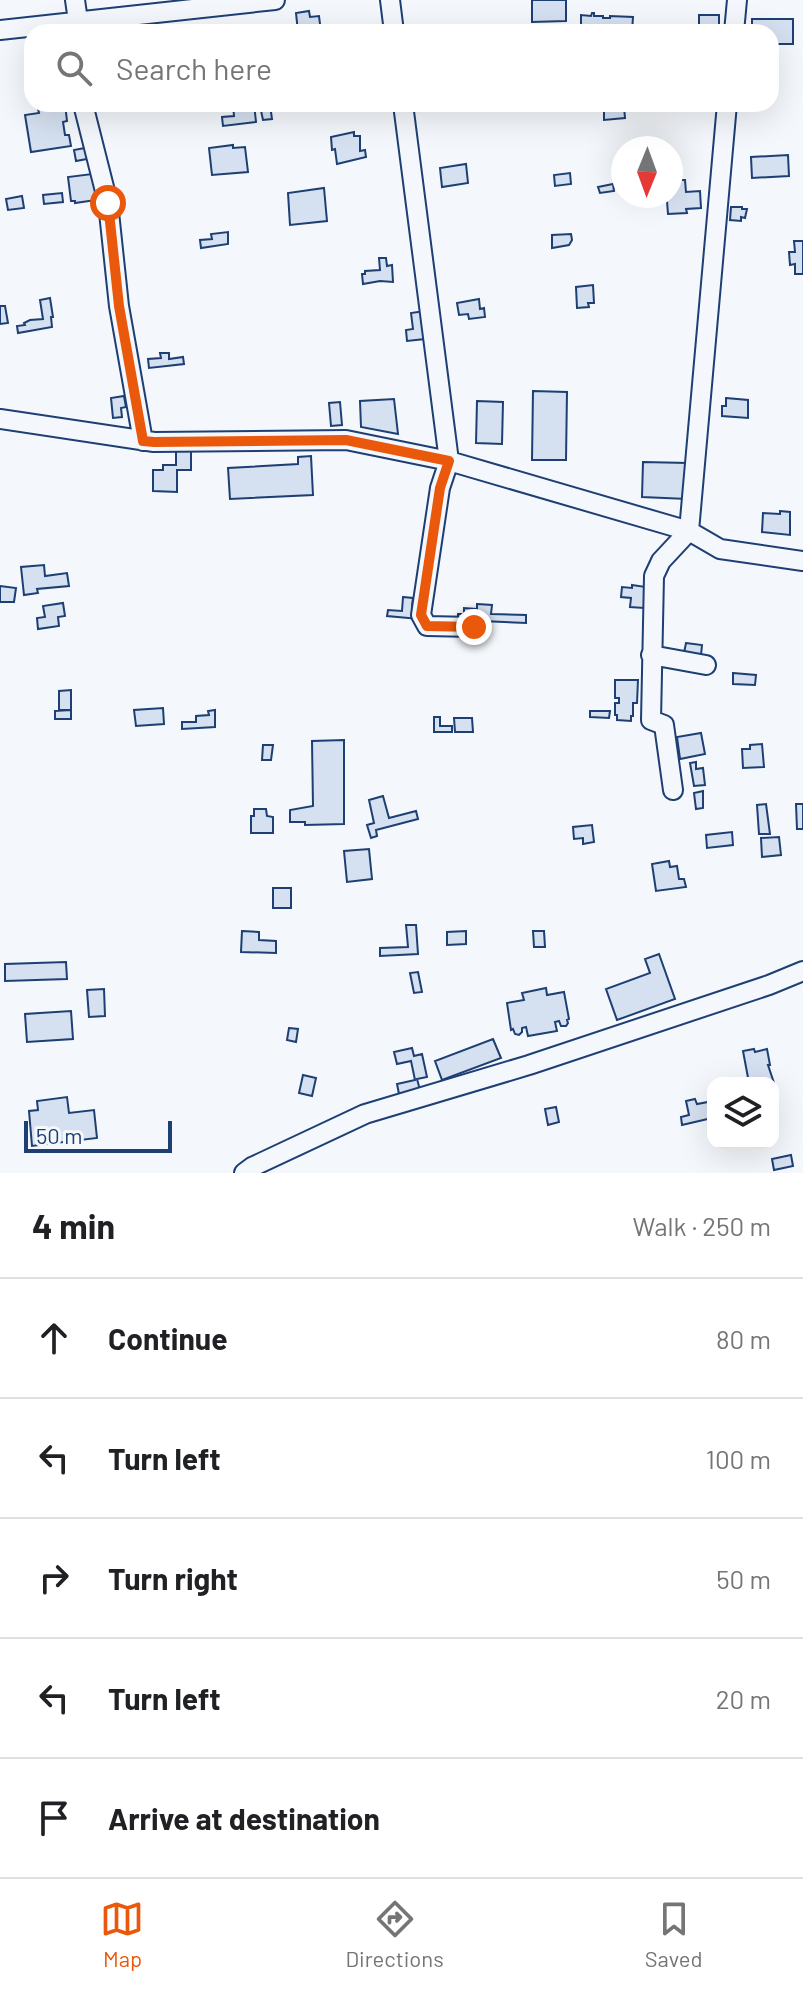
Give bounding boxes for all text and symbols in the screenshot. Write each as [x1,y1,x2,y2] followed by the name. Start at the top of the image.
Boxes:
[24,24,779,112] search box
[52,46,96,90] icon: search
[116,50,272,86] text: Search here
[611,136,683,208] north arrow
[90,185,126,221] route start
[456,609,492,645] route end
[707,1077,779,1149] map controls
[707,1077,779,1149] button: layers
[24,1117,172,1153] scale bar
[36,1122,82,1148] text: 50 m
[32,1205,115,1246] text: 4 min
[633,1210,771,1241] text: Walk · 250 m
[32,1316,76,1360] icon: ahead
[108,1320,228,1356] text: Continue
[716,1323,771,1354] text: 80 m
[32,1436,76,1480] icon: left
[108,1440,221,1476] text: Turn left
[706,1443,771,1474] text: 100 m
[32,1556,76,1600] icon: right
[108,1560,238,1596] text: Turn right
[716,1563,771,1594] text: 50 m
[32,1676,76,1720] icon: left
[108,1680,221,1716] text: Turn left
[716,1683,771,1714] text: 20 m
[32,1796,76,1840] icon: arrive
[108,1800,380,1836] text: Arrive at destination
[100,1897,144,1971] tab: Map
[345,1897,444,1971] tab: Directions
[645,1897,702,1971] tab: Saved

